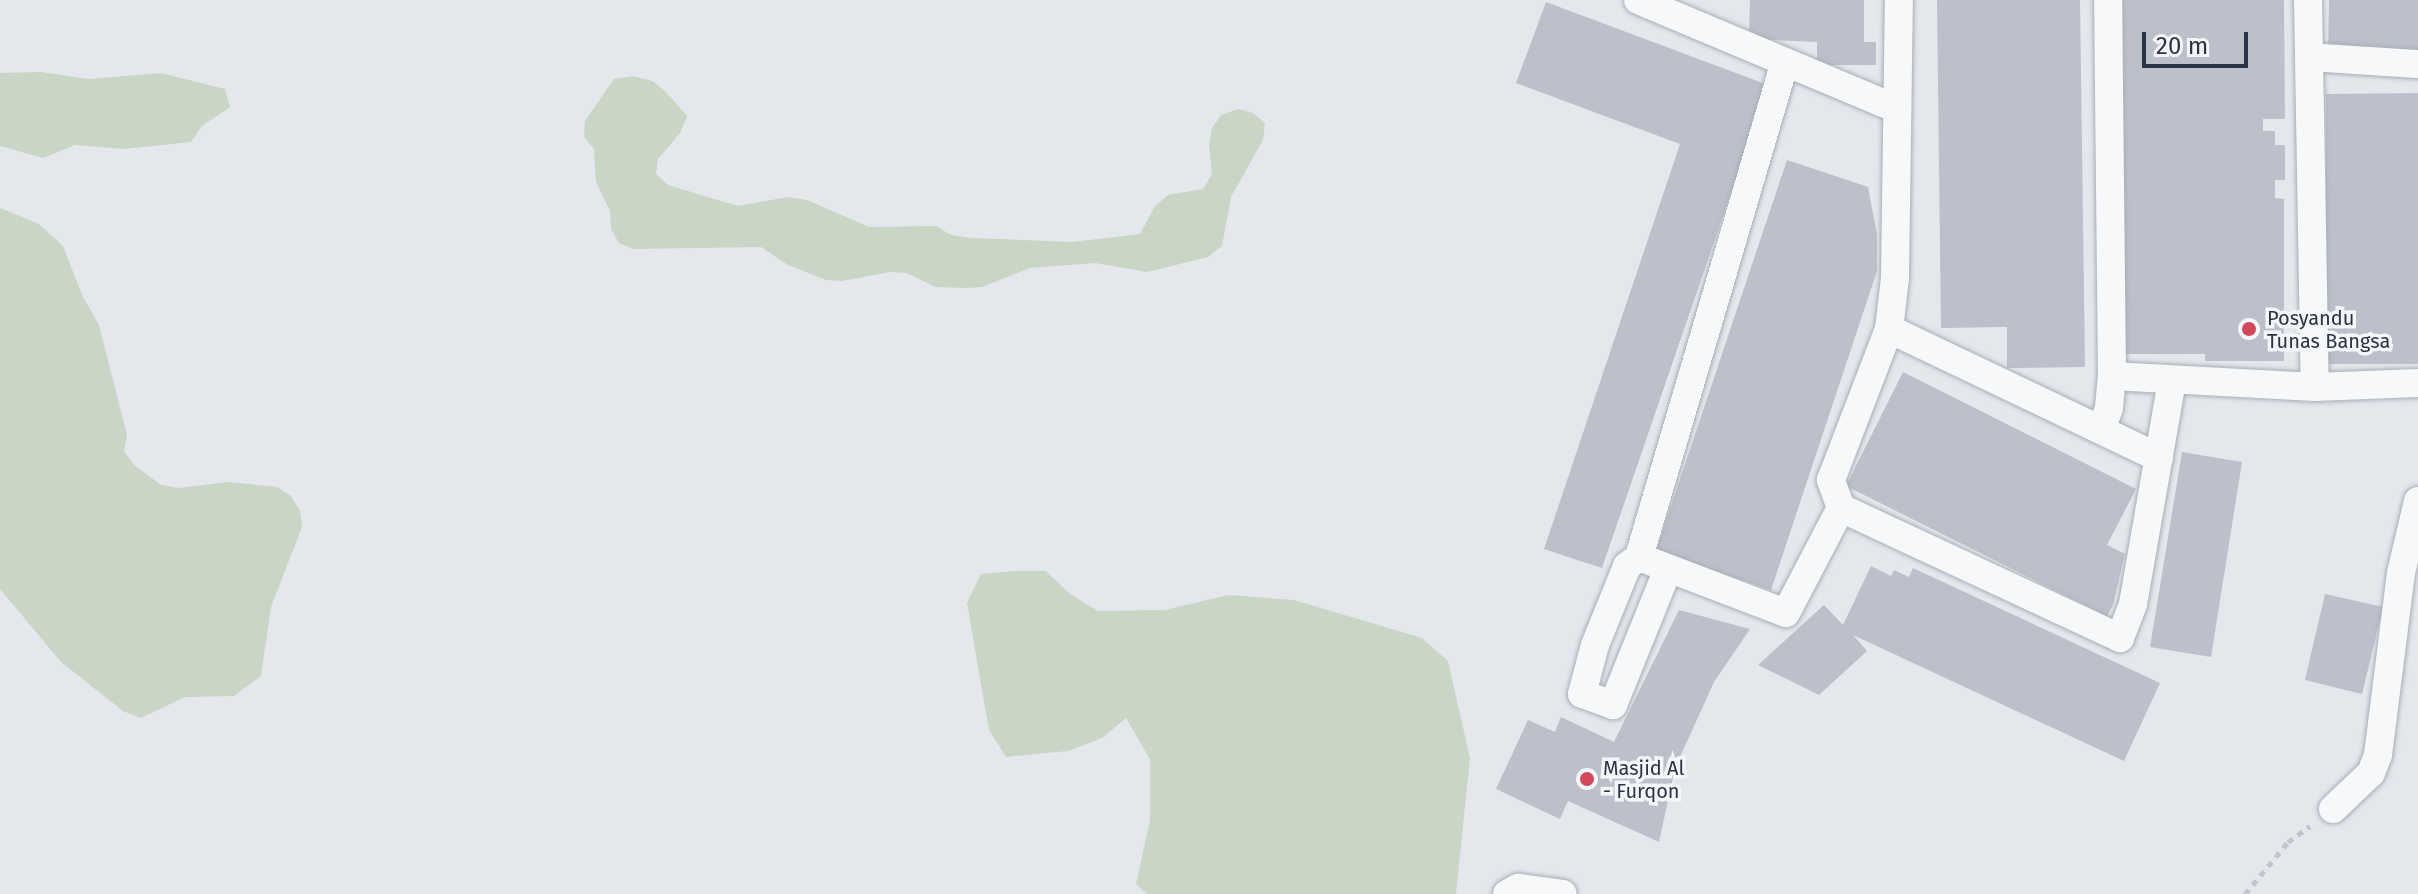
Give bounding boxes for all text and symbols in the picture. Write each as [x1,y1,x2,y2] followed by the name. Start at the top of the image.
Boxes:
[2146,16,2252,66] scale bar
[2156,32,2208,60] text: 20 m
[2267,306,2390,353] place label: Posyandu Tunas Bangsa
[2238,318,2260,340] marker: Posyandu Tunas Bangsa
[1603,756,1684,803] place label: Masjid Al - Furqon
[1578,770,1596,788] marker: Masjid Al - Furqon

